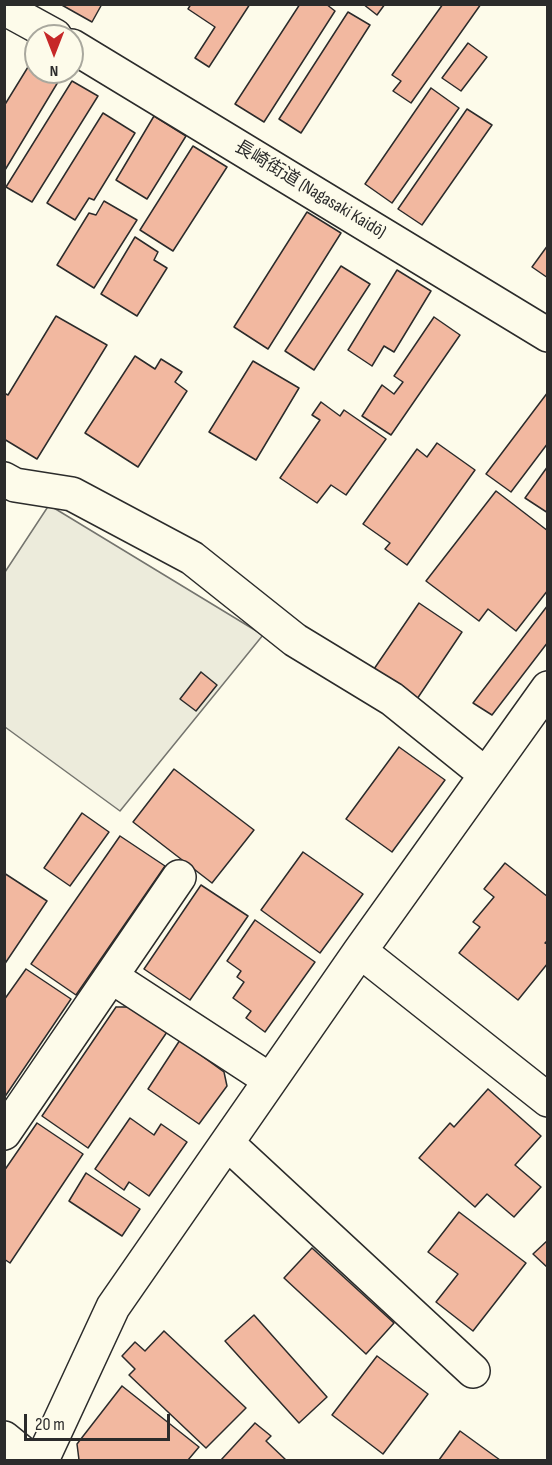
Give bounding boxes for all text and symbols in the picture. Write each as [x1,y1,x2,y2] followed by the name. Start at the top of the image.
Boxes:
[24,24,84,84] north arrow
[50,61,58,80] text: N
[231,136,389,244] street label: 長崎街道 (Nagasaki Kaidō)
[27,1402,172,1440] scale bar
[35,1414,65,1435] text: 20 m

